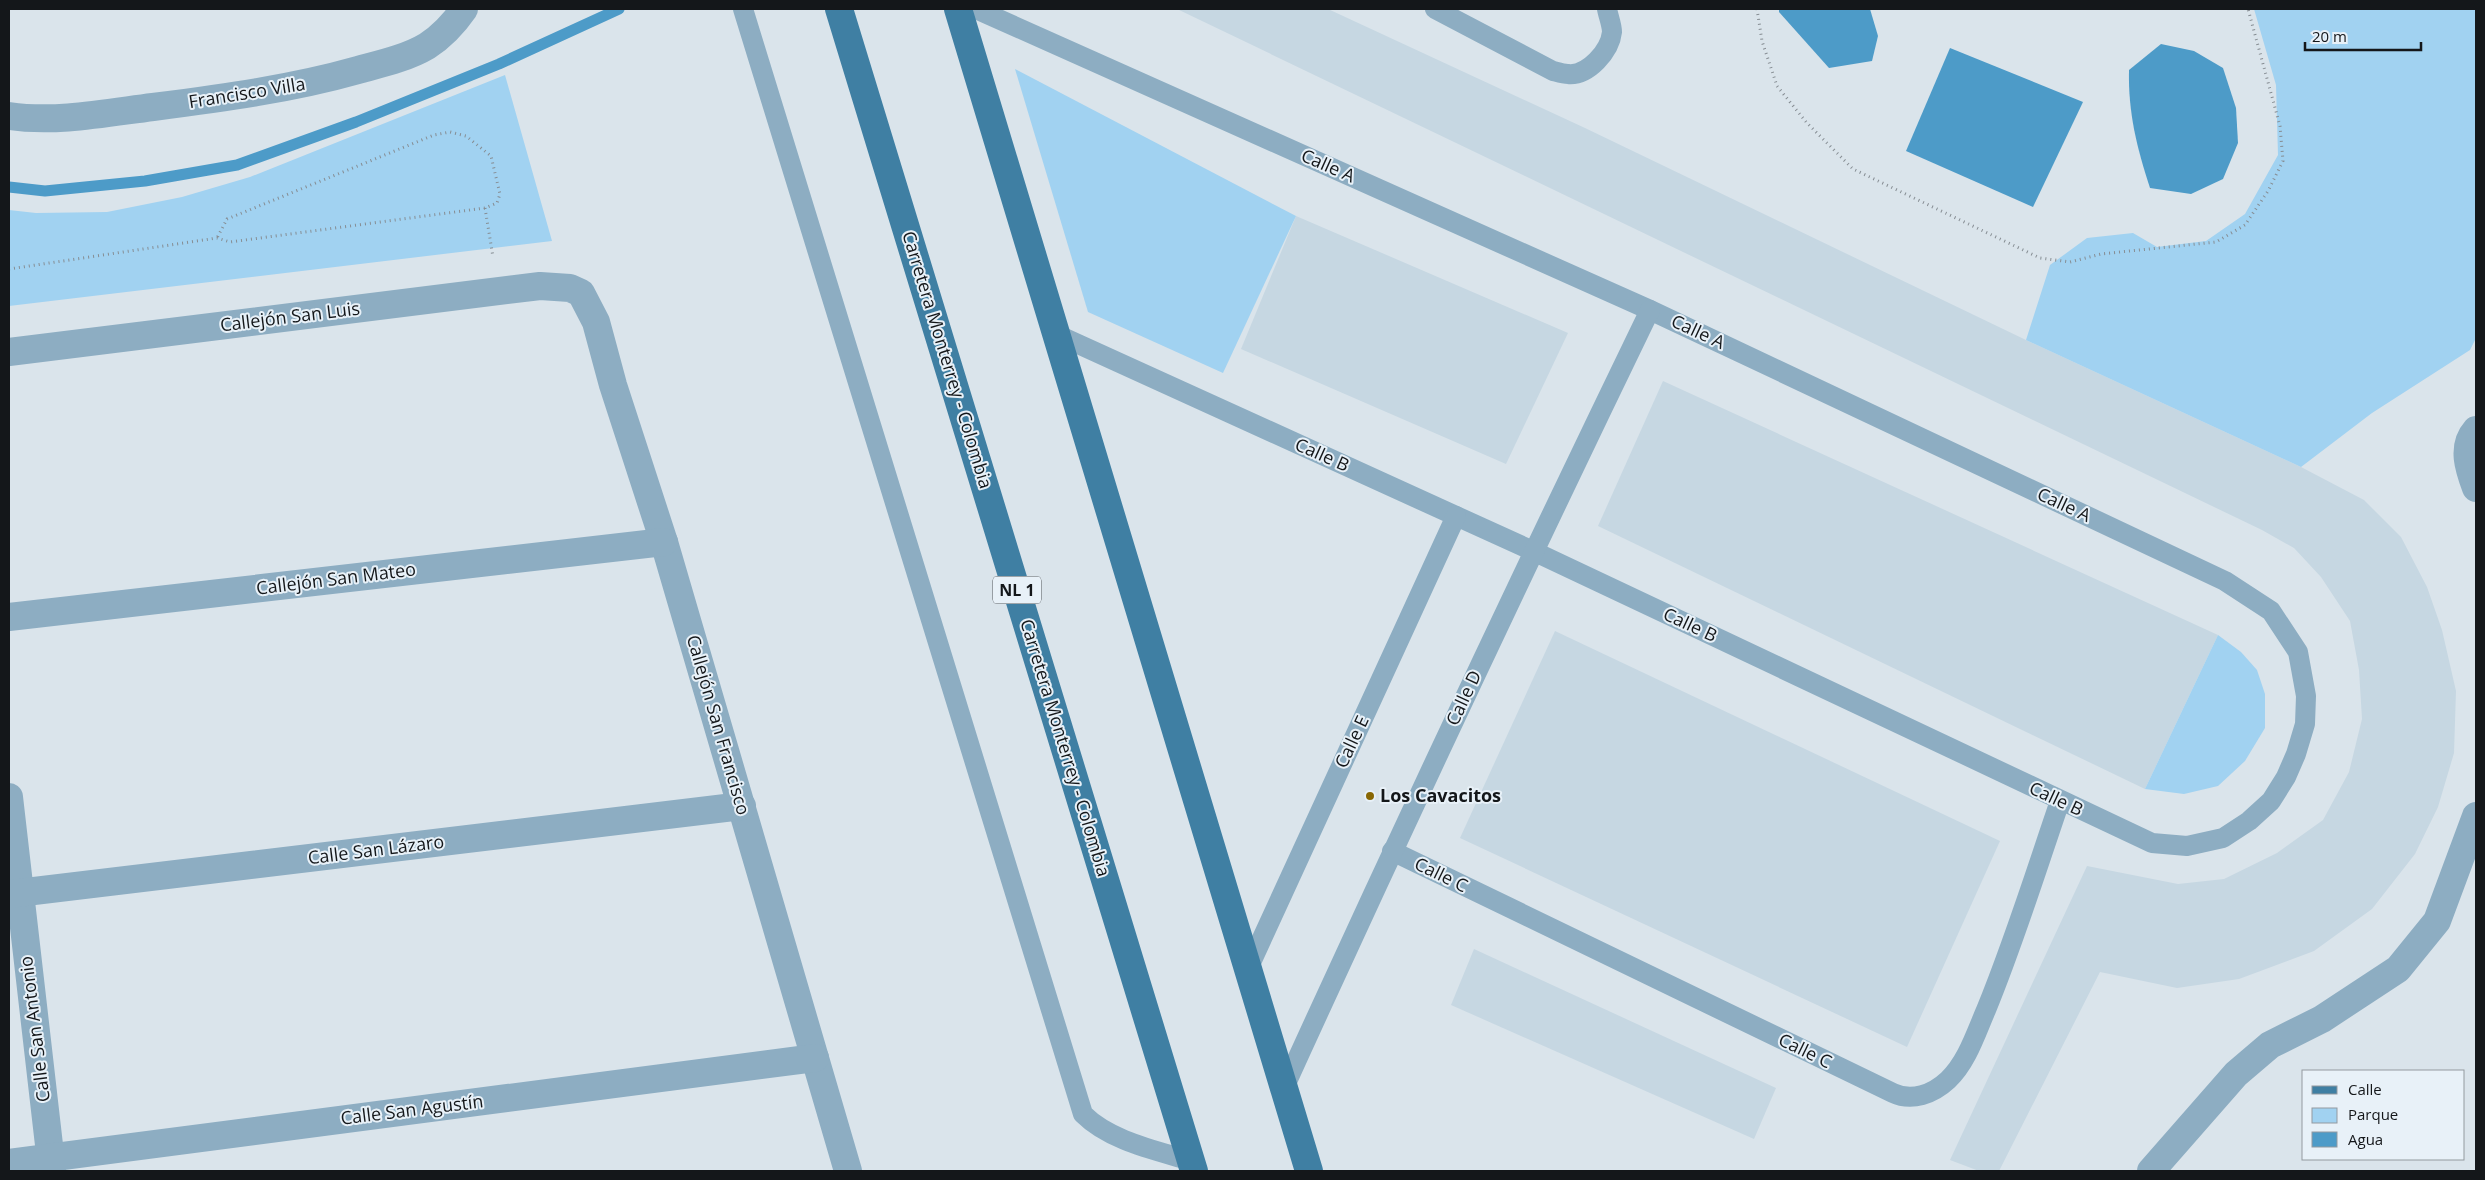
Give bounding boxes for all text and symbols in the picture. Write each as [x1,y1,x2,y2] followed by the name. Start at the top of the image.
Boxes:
[2305,20,2421,52] scale bar
[2312,26,2347,46] text: 20 m
[187,71,307,113] street label: Francisco Villa
[1298,143,1360,188] street label: Calle A
[897,228,999,491] street label: Carretera Monterrey - Colombia
[219,296,361,336] street label: Callejón San Luis
[1668,308,1730,354] street label: Calle A
[1292,432,1353,477] street label: Calle B
[2034,481,2096,527] street label: Calle A
[255,556,417,600] street label: Callejón San Mateo
[993,576,1041,604] road number: NL 1
[1660,601,1721,647] street label: Calle B
[1015,616,1117,879] street label: Carretera Monterrey - Colombia
[682,632,756,817] street label: Callejón San Francisco
[1440,666,1486,729] street label: Calle D
[1329,711,1374,772] street label: Calle E
[2026,775,2087,821] street label: Calle B
[1380,783,1501,807] place label: Los Cavacitos
[1364,790,1376,802] marker: Los Cavacitos
[307,829,445,869] street label: Calle San Lázaro
[1411,851,1472,897] street label: Calle C
[13,955,55,1103] street label: Calle San Antonio
[1775,1027,1836,1073] street label: Calle C
[2302,1070,2465,1160] legend
[2348,1079,2382,1099] text: Calle
[339,1088,485,1130] street label: Calle San Agustín
[2348,1104,2398,1124] text: Parque
[2348,1129,2383,1149] text: Agua

